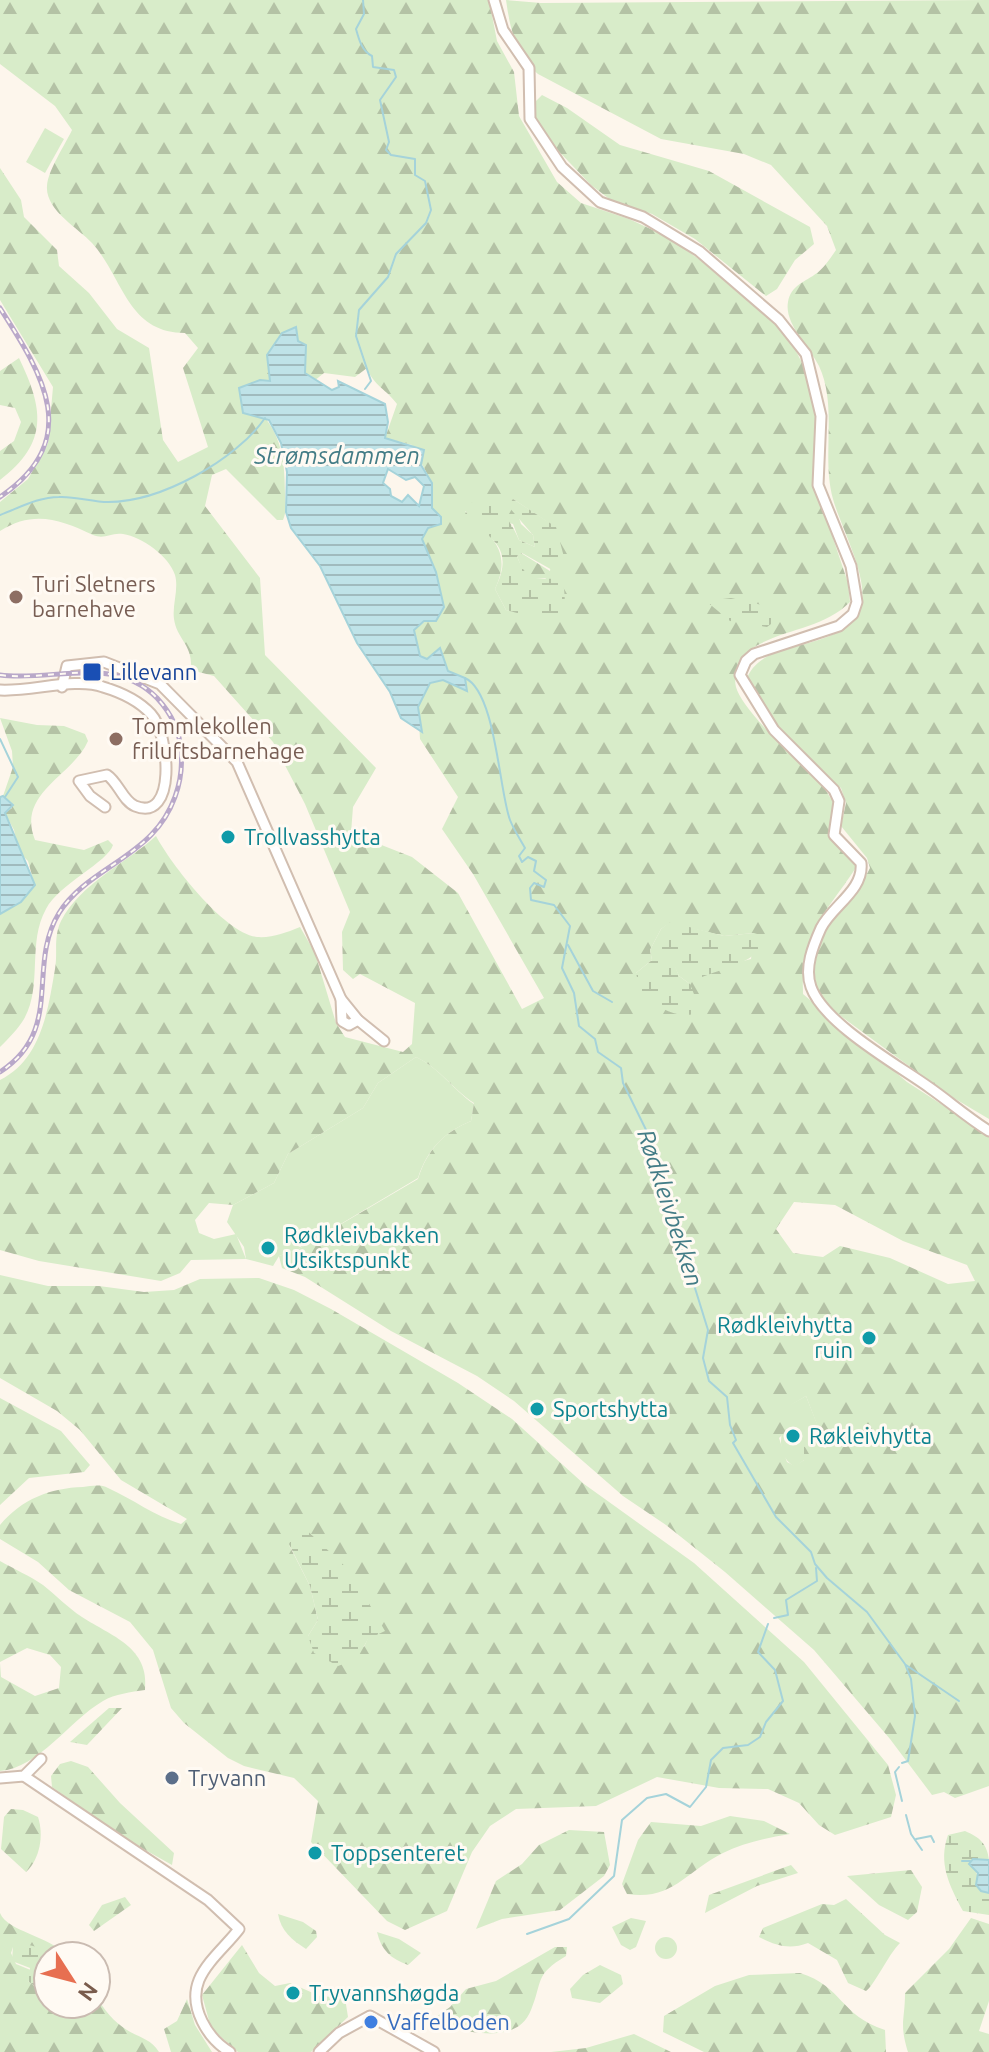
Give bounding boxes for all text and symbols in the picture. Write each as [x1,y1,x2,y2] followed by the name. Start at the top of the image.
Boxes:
[253,442,420,469] water label: Strømsdammen
[32,571,156,621] place label: Turi Sletners barnehave
[7,588,25,606] marker: Turi Sletners barnehave
[110,659,197,684] place label: Lillevann
[81,661,103,683] marker: Lillevann
[132,713,305,763] place label: Tommlekollen friluftsbarnehage
[107,730,125,748] marker: Tommlekollen friluftsbarnehage
[244,824,381,849] place label: Trollvasshytta
[219,828,237,846] marker: Trollvasshytta
[632,1126,709,1290] water label: Rødkleivbekken
[284,1222,439,1272] place label: Rødkleivbakken Utsiktspunkt
[259,1239,277,1257] marker: Rødkleivbakken Utsiktspunkt
[717,1312,853,1362] place label: Rødkleivhytta ruin
[860,1329,878,1347] marker: Rødkleivhytta ruin
[553,1396,668,1421] place label: Sportshytta
[528,1400,546,1418] marker: Sportshytta
[809,1423,932,1448] place label: Røkleivhytta
[784,1427,802,1445] marker: Røkleivhytta
[188,1765,266,1790] place label: Tryvann
[163,1769,181,1787] marker: Tryvann
[331,1840,465,1865] place label: Toppsenteret
[306,1844,324,1862] marker: Toppsenteret
[32,1940,112,2020] north arrow
[74,1978,104,2006] text: N
[309,1980,459,2005] place label: Tryvannshøgda
[284,1984,302,2002] marker: Tryvannshøgda
[387,2009,510,2034] place label: Vaffelboden
[362,2013,380,2031] marker: Vaffelboden

